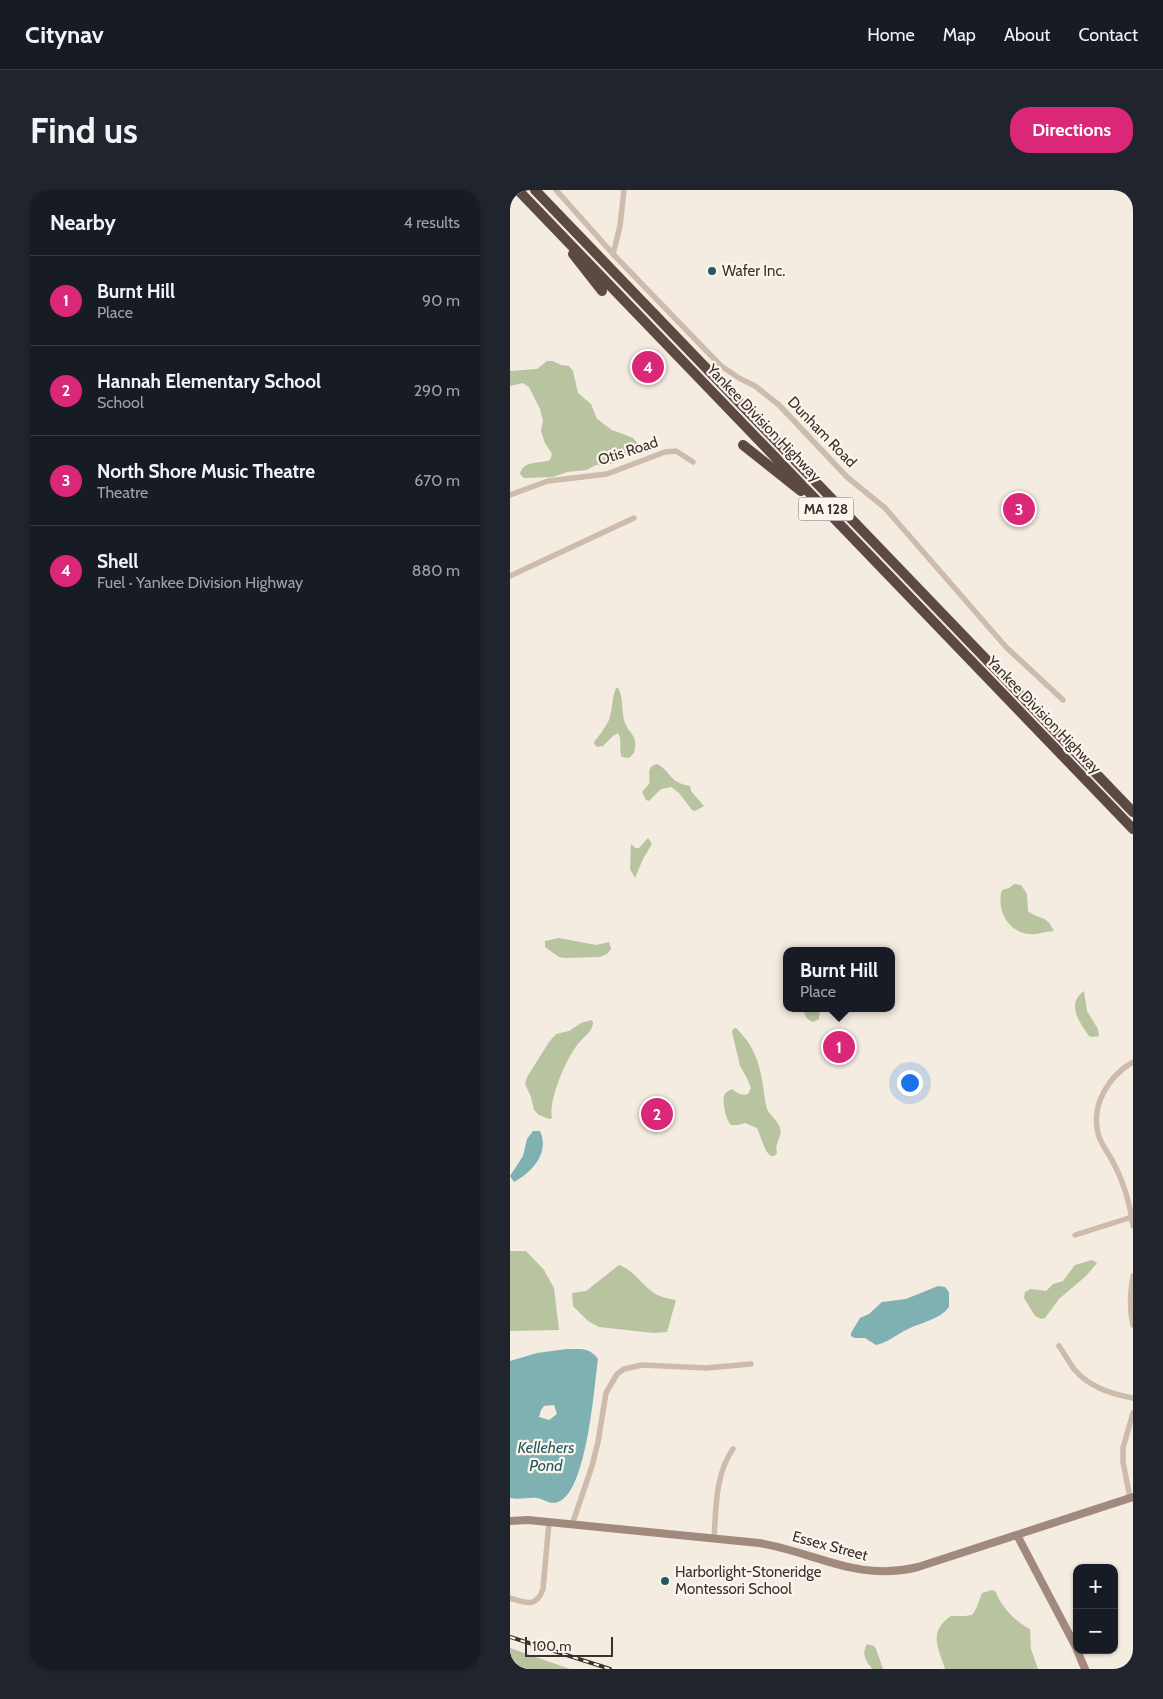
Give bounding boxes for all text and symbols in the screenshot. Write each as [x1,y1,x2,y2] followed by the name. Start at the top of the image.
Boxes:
[25,20,104,49] text: Citynav
[867,24,915,46] text: Home
[943,24,976,46] text: Map
[1004,24,1050,46] text: About
[1078,24,1138,46] text: Contact
[1010,107,1133,153] button: Directions
[30,109,138,152] text: Find us
[50,210,116,235] text: Nearby
[403,213,460,232] text: 4 results
[722,262,785,280] place label: Wafer Inc.
[706,265,718,277] marker: Wafer Inc.
[97,280,175,303] text: Burnt Hill
[63,291,69,310] text: 1
[422,291,460,310] text: 90 m
[97,303,133,322] text: Place
[632,348,664,386] pin: 4
[702,360,825,486] street label: Yankee Division Highway
[97,370,321,393] text: Hannah Elementary School
[62,381,70,400] text: 2
[414,381,460,400] text: 290 m
[97,393,144,412] text: School
[784,393,860,471] street label: Dunham Road
[596,433,660,469] street label: Otis Road
[97,460,315,483] text: North Shore Music Theatre
[62,471,70,490] text: 3
[414,471,460,490] text: 670 m
[97,483,148,502] text: Theatre
[1003,490,1035,528] pin: 3
[798,498,854,520] road number: MA 128
[97,550,138,573] text: Shell
[61,561,71,580] text: 4
[412,561,460,580] text: 880 m
[97,573,303,592] text: Fuel · Yankee Division Highway
[982,652,1105,778] street label: Yankee Division Highway
[783,947,895,1012] popup
[800,959,878,982] text: Burnt Hill
[800,982,836,1001] text: Place
[823,1028,855,1066] pin: 1
[897,1070,923,1096] your location
[641,1095,673,1133] pin: 2
[518,1438,574,1475] water label: Kellehers Pond
[790,1527,870,1565] street label: Essex Street
[675,1563,822,1598] place label: Harborlight-Stoneridge Montessori School
[1073,1564,1118,1654] map controls
[1073,1564,1118,1609] button: +
[659,1575,671,1587] marker: Harborlight-Stoneridge Montessori School
[1073,1609,1118,1654] button: −
[525,1634,612,1657] scale bar
[532,1637,572,1655] text: 100 m

